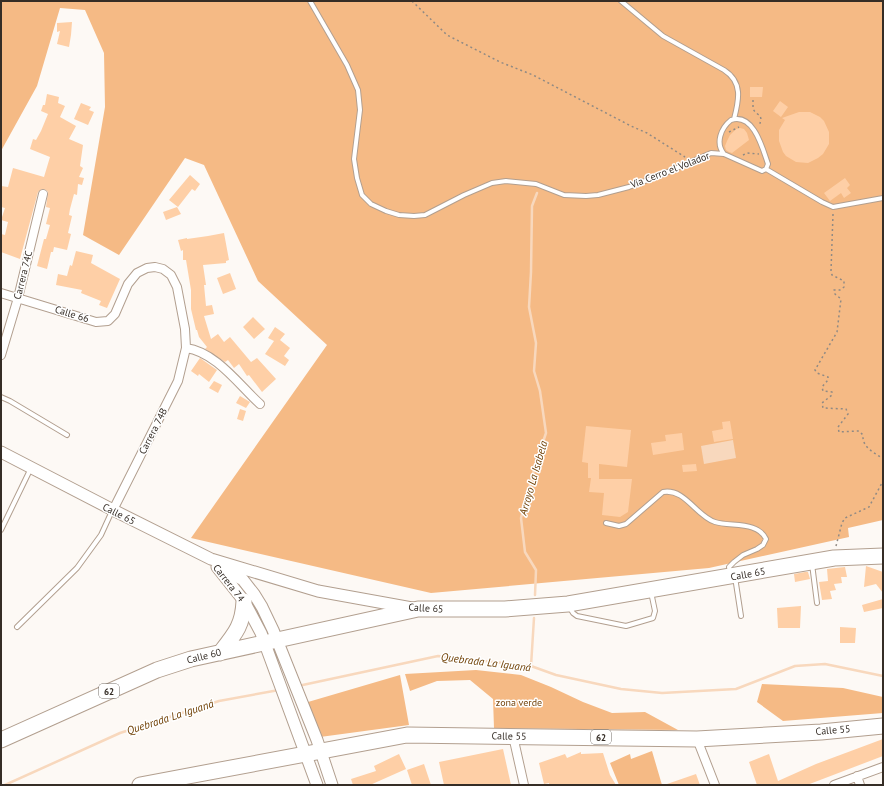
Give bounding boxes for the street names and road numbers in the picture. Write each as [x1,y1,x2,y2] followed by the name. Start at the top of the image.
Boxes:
[628,149,712,191] street label: Vía Cerro el Volador
[11,249,35,301] street label: Carrera 74C
[53,303,91,325] street label: Calle 66
[136,406,170,456] street label: Carrera 74B
[100,500,138,528] street label: Calle 65
[210,562,248,605] street label: Carrera 74
[730,565,766,583] street label: Calle 65
[408,601,444,615] street label: Calle 65
[185,645,223,667] street label: Calle 60
[99,684,119,698] road number: 62
[815,722,851,738] street label: Calle 55
[491,729,527,743] street label: Calle 55
[591,730,611,744] road number: 62

